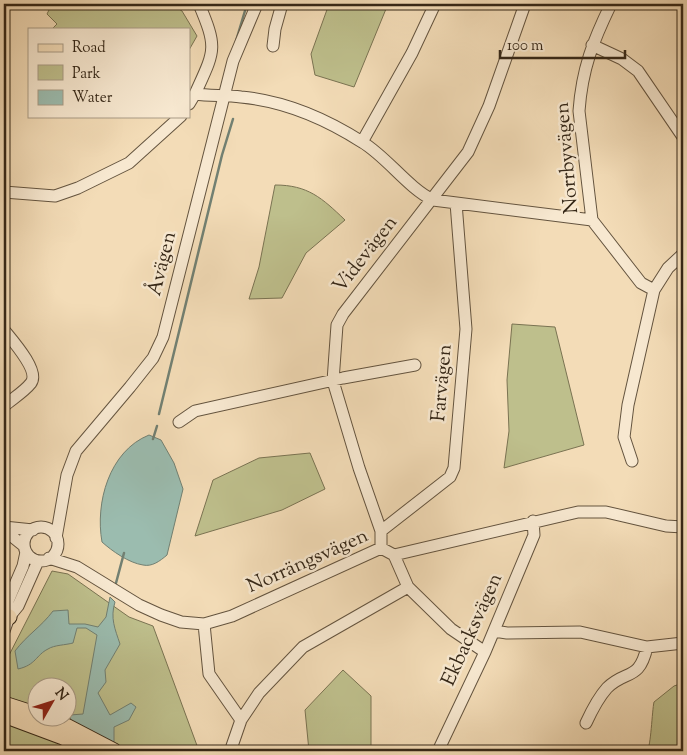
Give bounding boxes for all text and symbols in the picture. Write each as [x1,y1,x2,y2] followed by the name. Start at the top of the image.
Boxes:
[28,28,190,118] legend
[500,28,624,60] scale bar
[507,36,544,57] text: 100 m
[72,38,106,59] text: Road
[72,64,101,85] text: Park
[72,88,113,109] text: Water
[549,101,587,215] street label: Norrbyvägen
[327,210,406,300] street label: Videvägen
[140,228,185,299] street label: Åvägen
[425,343,461,423] street label: Farvägen
[243,522,374,602] street label: Norrängsvägen
[435,569,511,691] street label: Ekbacksvägen
[28,678,78,728] north arrow
[49,684,72,706] text: N

